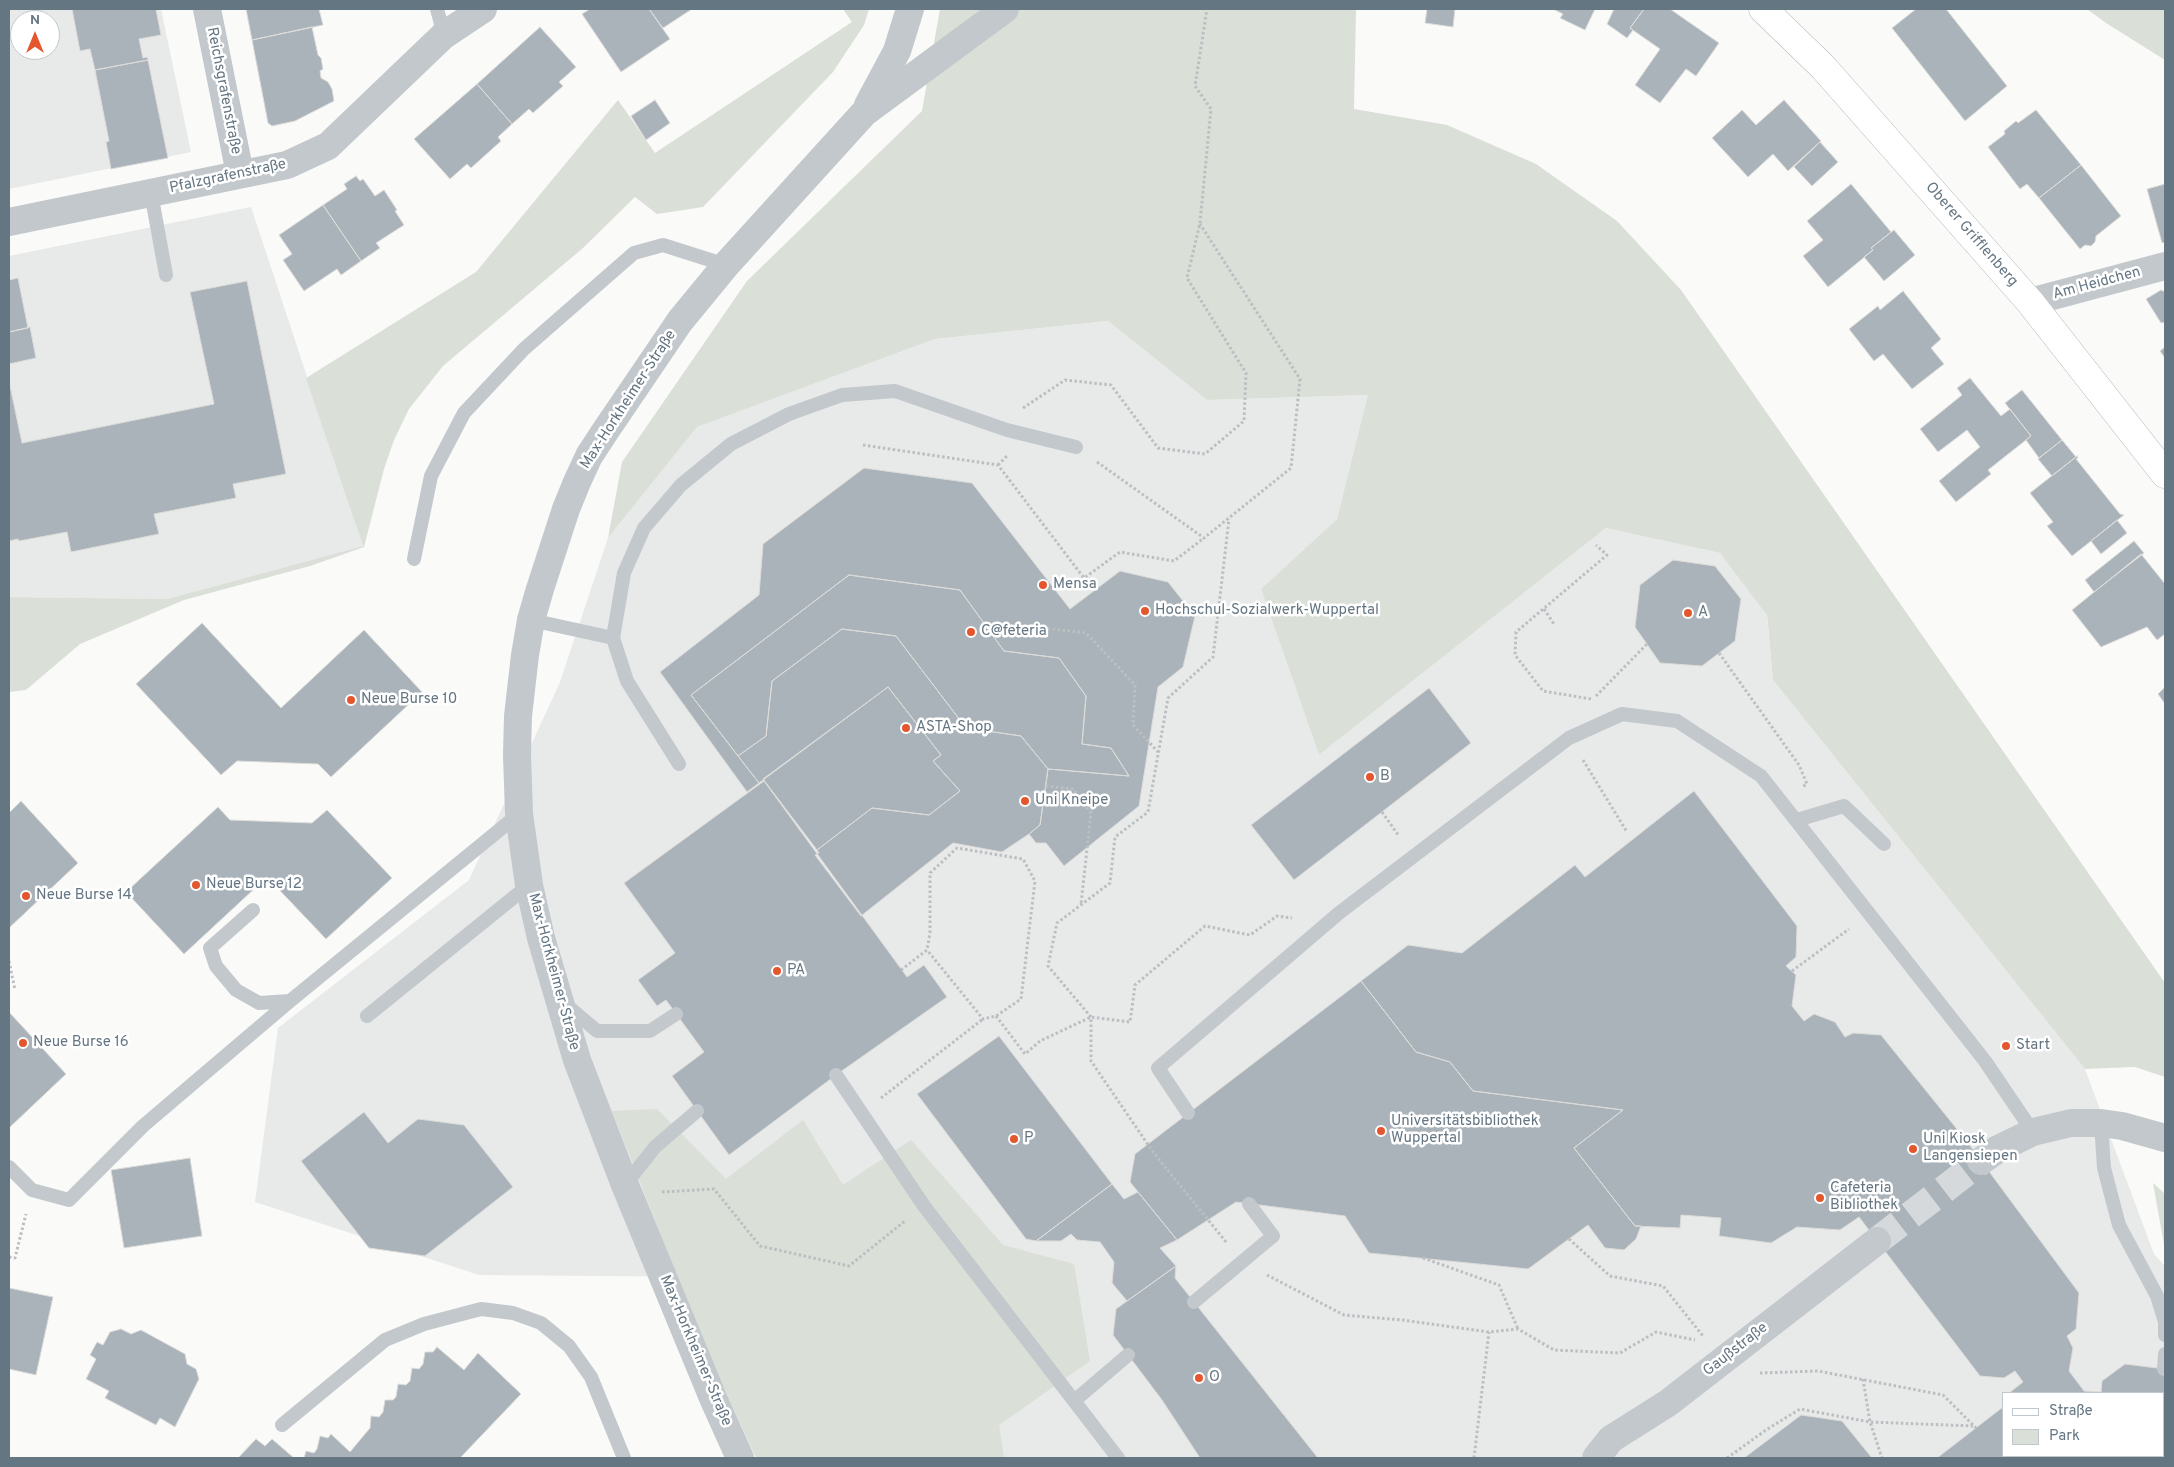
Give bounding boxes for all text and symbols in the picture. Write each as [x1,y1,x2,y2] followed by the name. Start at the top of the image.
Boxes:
[10,10,60,60] north arrow
[30,12,40,29] text: N
[202,26,244,156] street label: Reichsgrafenstraße
[168,156,288,198] street label: Pfalzgrafenstraße
[1921,179,2021,291] street label: Oberer Grifflenberg
[2051,264,2143,304] street label: Am Heidchen
[577,327,681,473] street label: Max-Horkheimer-Straße
[1053,576,1097,594] place label: Mensa
[1037,579,1049,591] marker: Mensa
[1155,602,1379,620] place label: Hochschul-Sozialwerk-Wuppertal
[1698,604,1708,622] place label: A
[1139,605,1151,617] marker: Hochschul-Sozialwerk-Wuppertal
[1682,607,1694,619] marker: A
[981,623,1047,641] place label: C@feteria
[965,626,977,638] marker: C@feteria
[361,691,457,709] place label: Neue Burse 10
[345,694,357,706] marker: Neue Burse 10
[916,719,992,737] place label: ASTA-Shop
[900,722,912,734] marker: ASTA-Shop
[1380,768,1390,786] place label: B
[1364,771,1376,783] marker: B
[1035,792,1108,810] place label: Uni Kneipe
[1019,795,1031,807] marker: Uni Kneipe
[206,876,302,894] place label: Neue Burse 12
[190,879,202,891] marker: Neue Burse 12
[36,887,132,905] place label: Neue Burse 14
[20,890,32,902] marker: Neue Burse 14
[523,891,583,1053] street label: Max-Horkheimer-Straße
[787,962,805,980] place label: PA
[771,965,783,977] marker: PA
[33,1034,129,1052] place label: Neue Burse 16
[17,1037,29,1049] marker: Neue Burse 16
[2016,1037,2050,1055] place label: Start
[2000,1040,2012,1052] marker: Start
[1391,1113,1539,1148] place label: Universitätsbibliothek Wuppertal
[1375,1125,1387,1137] marker: Universitätsbibliothek Wuppertal
[1024,1130,1033,1148] place label: P
[1923,1131,2018,1166] place label: Uni Kiosk Langensiepen
[1008,1133,1020,1145] marker: P
[1907,1143,1919,1155] marker: Uni Kiosk Langensiepen
[1830,1180,1898,1215] place label: Cafeteria Bibliothek
[1814,1192,1826,1204] marker: Cafeteria Bibliothek
[655,1273,735,1429] street label: Max-Horkheimer-Straße
[1700,1319,1772,1381] street label: Gaußstraße
[1209,1369,1220,1387] place label: O
[1193,1372,1205,1384] marker: O
[2002,1392,2164,1457] legend
[2049,1402,2093,1421] text: Straße
[2049,1427,2080,1446] text: Park

